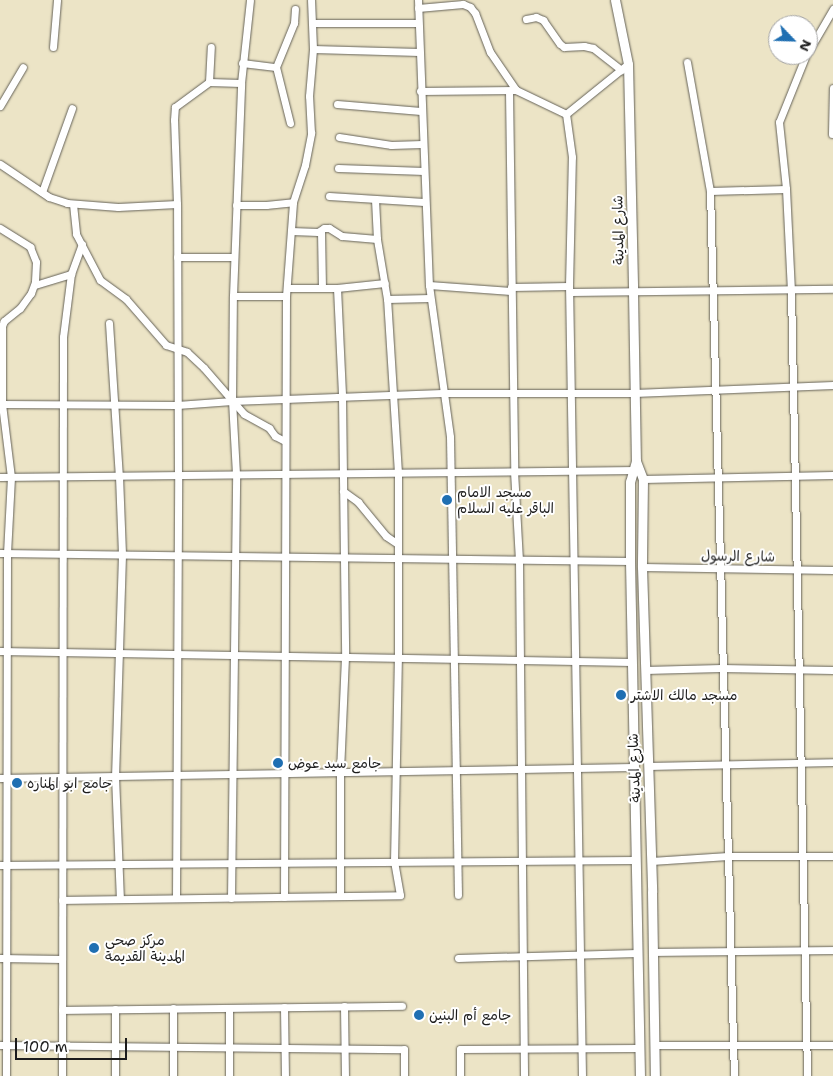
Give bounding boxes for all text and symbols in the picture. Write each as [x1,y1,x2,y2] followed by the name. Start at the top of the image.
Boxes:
[768,15,818,65] north arrow
[795,37,816,54] text: N
[609,195,627,265] street label: شارع المدينة
[457,484,554,516] place label: مسجد الامام الباقر عليه السلام
[441,494,453,506] marker: مسجد الامام الباقر عليه السلام
[701,547,775,565] street label: شارع الرسول
[631,687,737,703] place label: مسجد مالك الاشتر
[615,689,627,701] marker: مسجد مالك الاشتر
[624,733,644,803] street label: شارع المدينة
[288,755,381,771] place label: جامع سيد عوض
[272,757,284,769] marker: جامع سيد عوض
[27,775,112,791] place label: جامع ابو المناره
[11,777,23,789] marker: جامع ابو المناره
[105,932,185,964] place label: مركز صحي المدينة القديمة
[87,941,101,955] marker: مركز صحي المدينة القديمة
[429,1007,511,1023] place label: جامع أم البنين
[413,1009,425,1021] marker: جامع أم البنين
[18,1028,130,1060] scale bar
[23,1037,68,1057] text: 100 m

